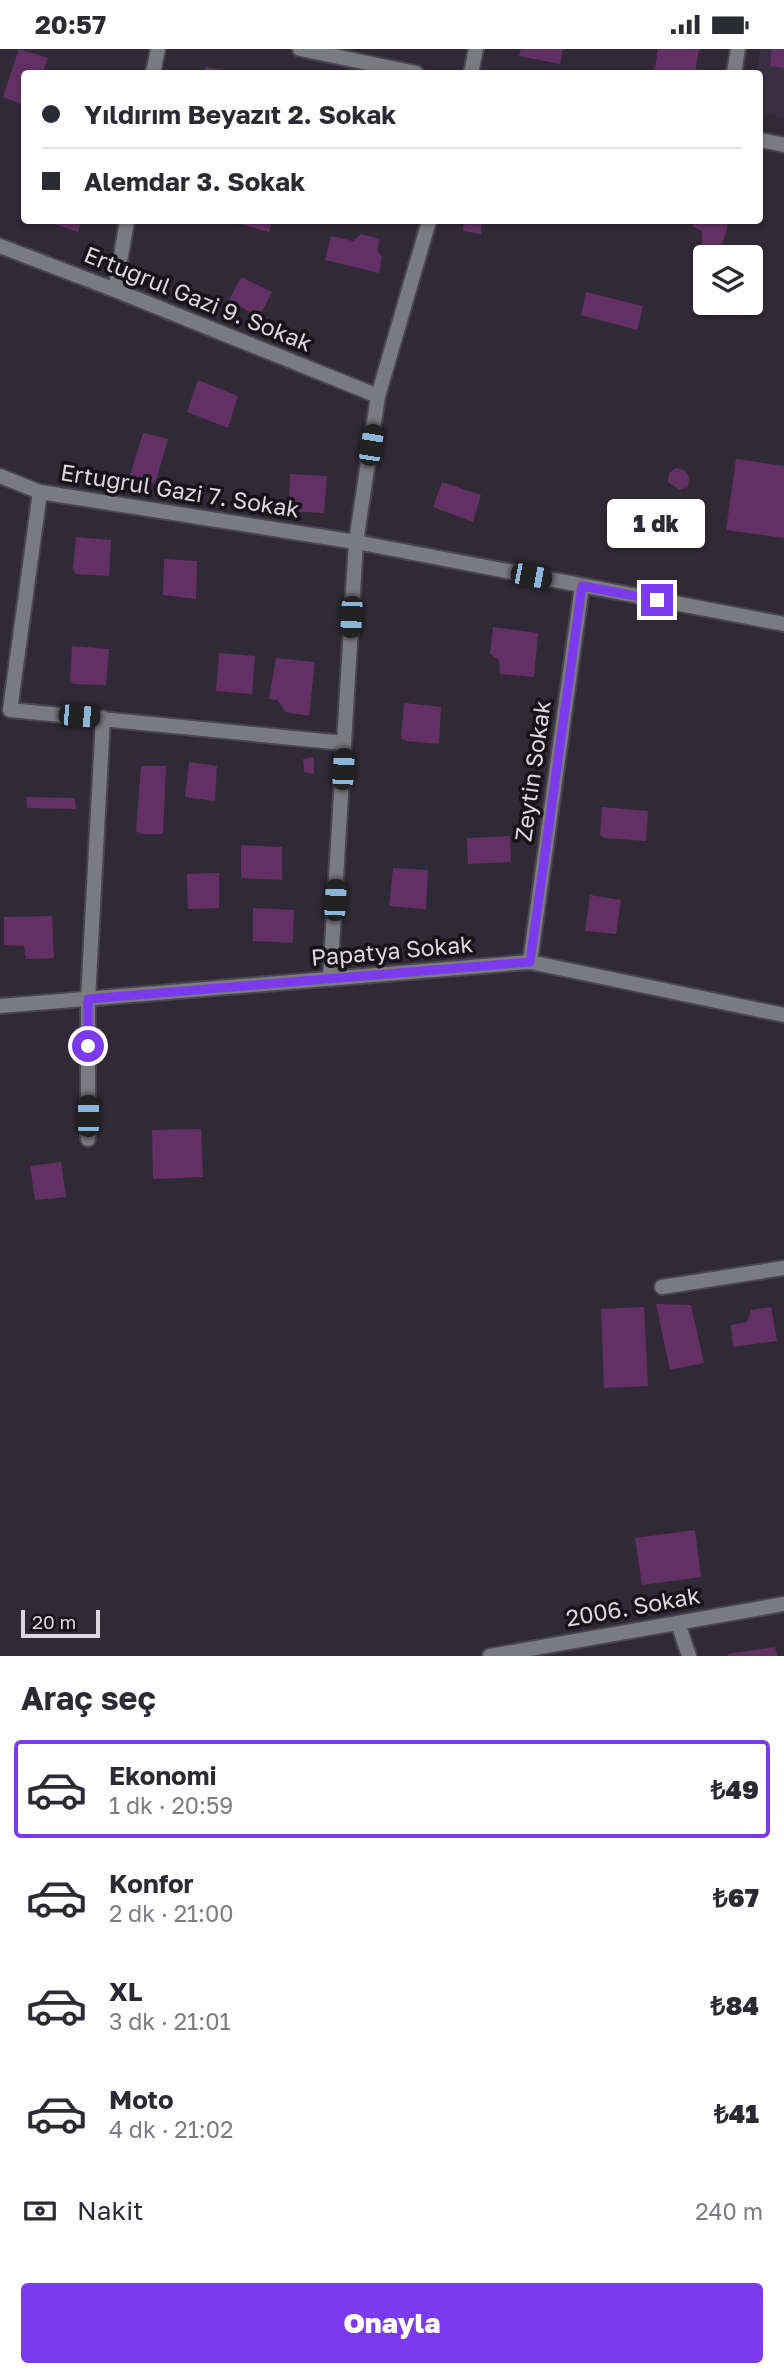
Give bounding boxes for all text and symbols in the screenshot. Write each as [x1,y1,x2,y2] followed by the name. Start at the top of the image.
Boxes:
[35,9,106,40] text: 20:57
[84,99,396,130] text: Yıldırım Beyazıt 2. Sokak
[84,166,305,197] text: Alemdar 3. Sokak
[80,239,316,357] street label: Ertuğrul Gazi 9. Sokak
[693,245,763,315] map controls
[693,245,763,315] button: layers
[358,423,385,467] car
[59,457,302,523] street label: Ertuğrul Gazi 7. Sokak
[608,498,706,547] callout: 1 dk
[633,509,679,537] text: 1 dk
[509,562,554,590] car
[641,584,673,616] route end
[340,595,363,639] car
[508,698,556,843] street label: Zeytin Sokak
[58,704,101,728] car
[332,747,355,791] car
[324,878,347,922] car
[310,929,474,971] street label: Papatya Sokak
[72,1030,104,1062] route start
[78,1095,99,1137] car
[564,1580,702,1632] street label: 2006. Sokak
[21,1607,100,1639] scale bar
[32,1610,76,1633] text: 20 m
[21,1679,156,1717] text: Araç seç
[25,1758,88,1821] icon: car
[109,1760,217,1791] text: Ekonomi
[711,1774,759,1805] text: ₺49
[109,1791,233,1819] text: 1 dk · 20:59
[25,1866,88,1929] icon: car
[109,1868,194,1899] text: Konfor
[713,1882,759,1913] text: ₺67
[109,1899,234,1927] text: 2 dk · 21:00
[25,1974,88,2037] icon: car
[109,1976,143,2007] text: XL
[711,1990,759,2021] text: ₺84
[109,2007,231,2035] text: 3 dk · 21:01
[25,2082,88,2145] icon: car
[109,2084,174,2115] text: Moto
[714,2098,759,2129] text: ₺41
[109,2115,233,2143] text: 4 dk · 21:02
[21,2192,59,2230] icon: cash
[77,2195,144,2226] text: Nakit
[695,2197,763,2225] text: 240 m
[21,2283,763,2363] button: Onayla

